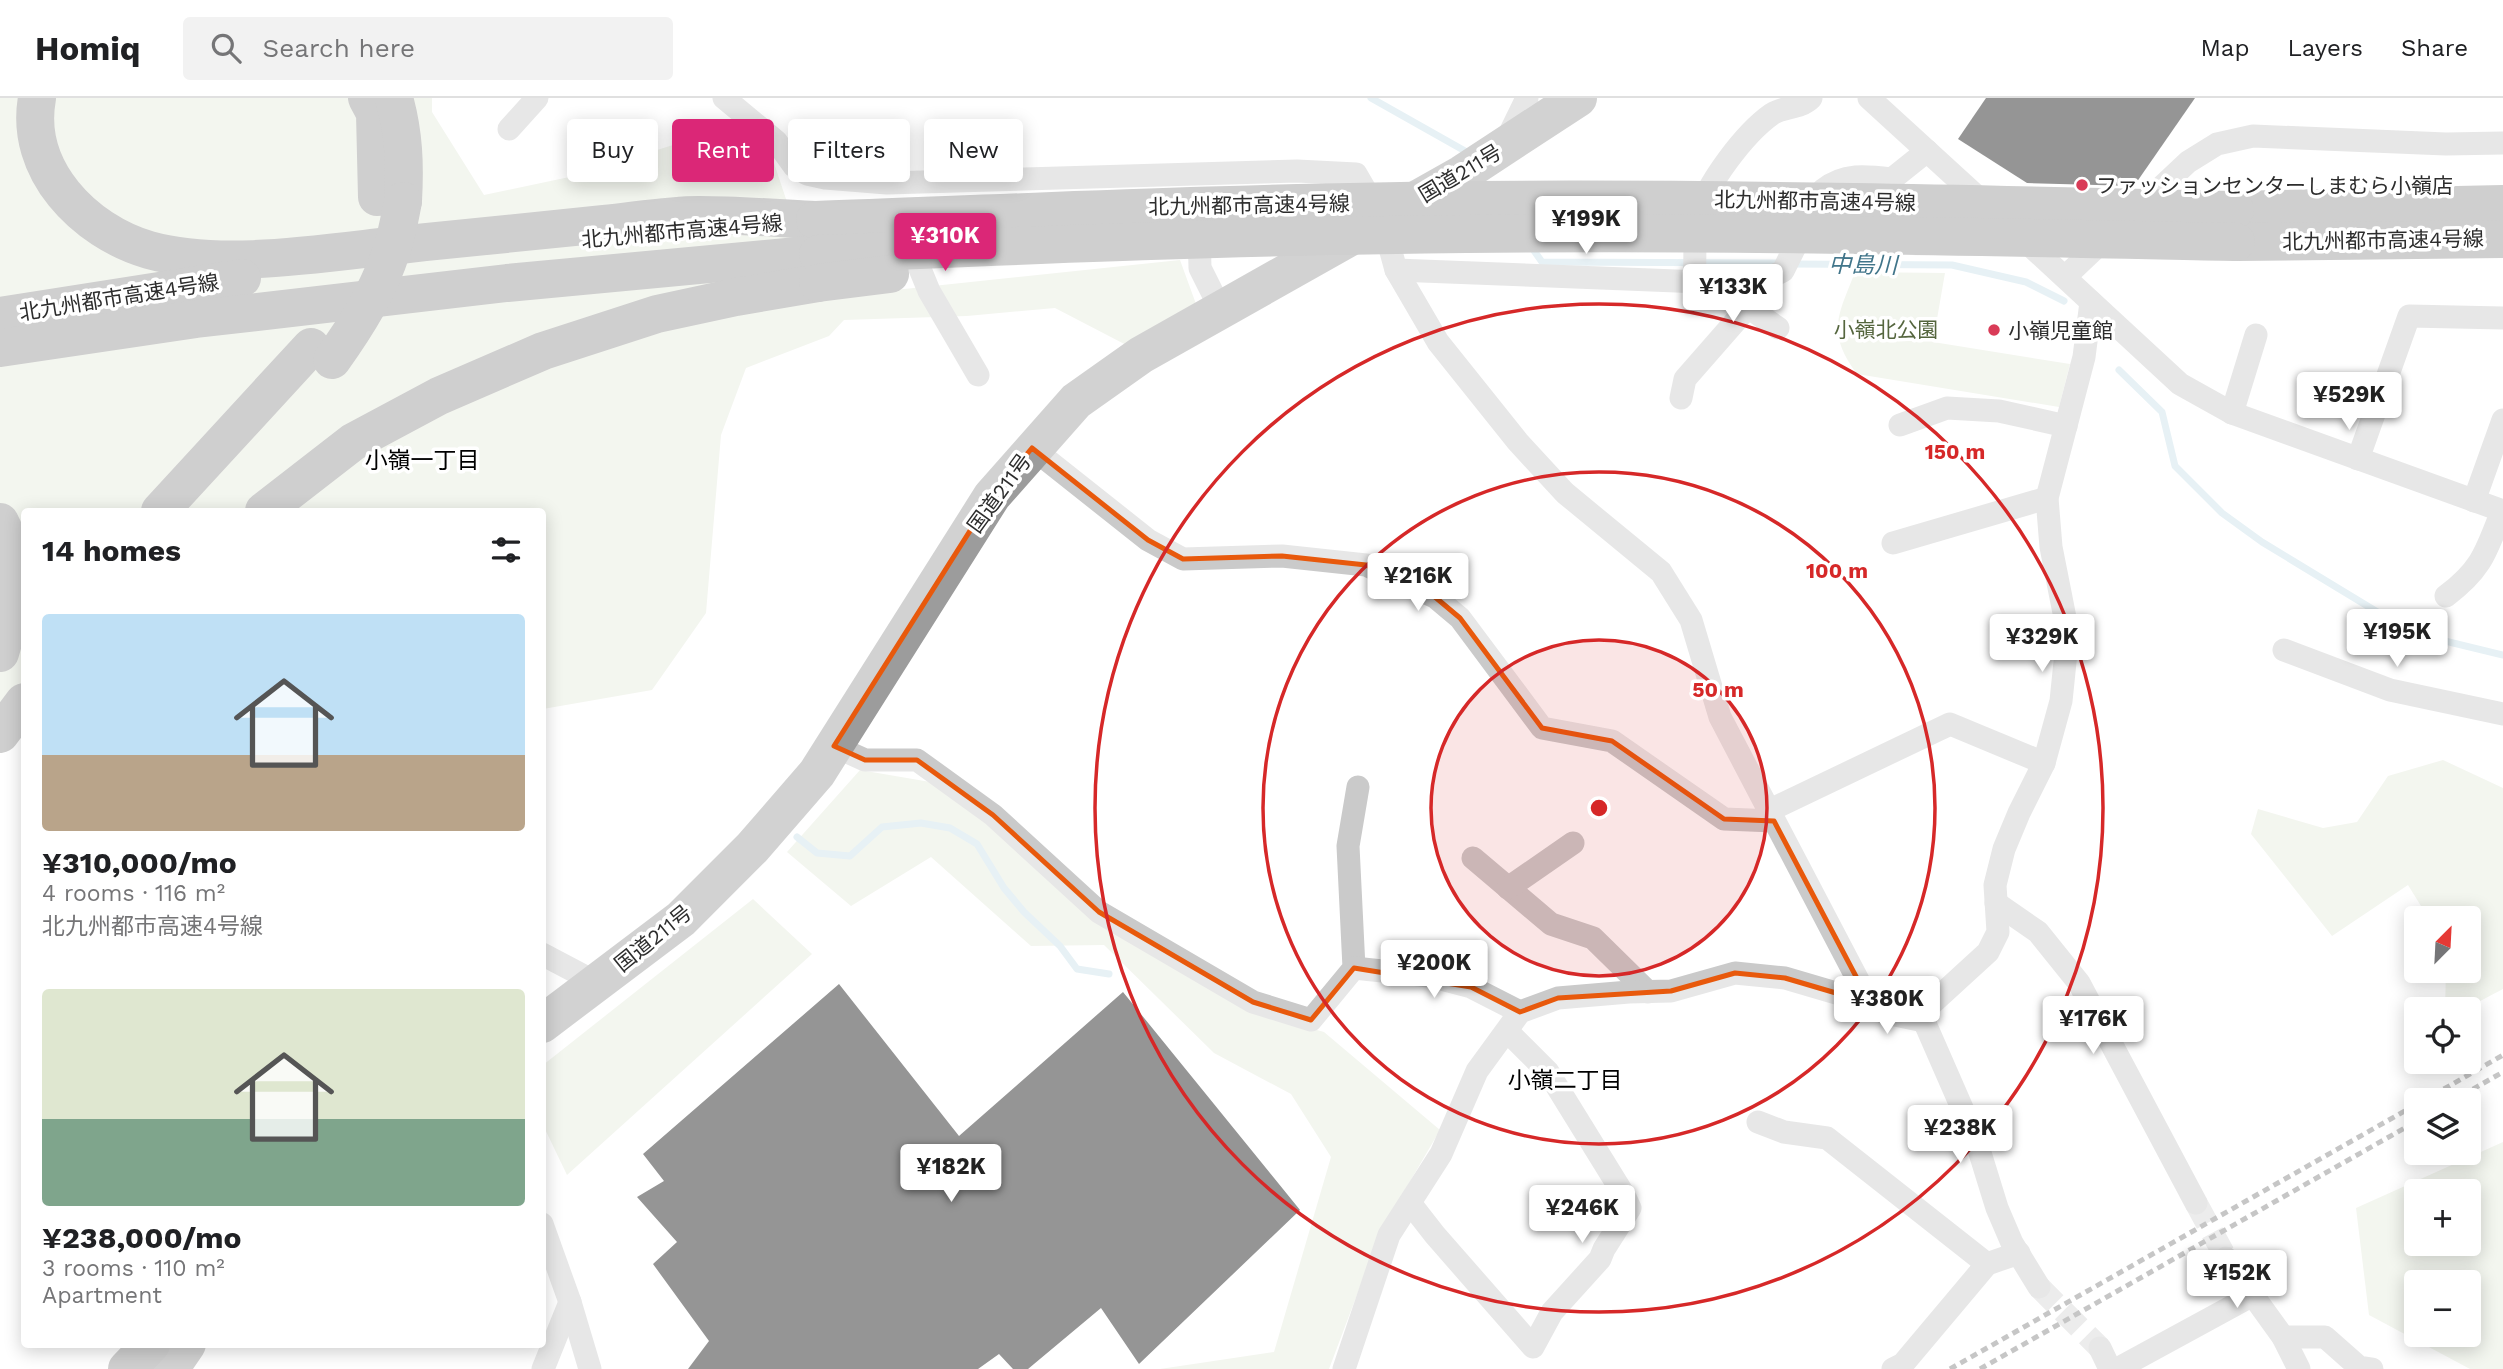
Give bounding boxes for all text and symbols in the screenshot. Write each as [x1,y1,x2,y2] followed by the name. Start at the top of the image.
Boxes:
[183,17,673,80] search box
[35,29,141,68] text: Homiq
[207,29,245,67] icon: search
[263,33,415,63] text: Search here
[2201,34,2249,62] text: Map
[2287,34,2363,62] text: Layers
[2401,34,2468,62] text: Share
[567,119,658,182] chip: Buy
[672,119,774,182] chip: Rent
[788,119,910,182] chip: Filters
[924,119,1023,182] chip: New
[1414,139,1506,207] street label: 国道211号
[2096,173,2453,198] place label: ファッションセンターしまむら小嶺店
[2074,177,2090,193] marker: ファッションセンターしまむら小嶺店
[1714,187,1916,215] street label: 北九州都市高速4号線
[1148,191,1350,219] street label: 北九州都市高速4号線
[1537,197,1635,256] pin: ¥199K
[1551,205,1621,232] text: ¥199K
[580,210,784,252] street label: 北九州都市高速4号線
[896,214,994,273] pin: ¥310K
[910,222,980,249] text: ¥310K
[2282,226,2484,254] street label: 北九州都市高速4号線
[1828,251,1901,279] water label: 中島川
[1684,264,1782,324] pin: ¥133K
[17,269,221,325] street label: 北九州都市高速4号線
[1699,273,1767,300] text: ¥133K
[1834,317,1939,342] park label: 小嶺北公園
[2008,318,2113,343] place label: 小嶺児童館
[1986,322,2002,338] marker: 小嶺児童館
[2300,372,2398,432] pin: ¥529K
[2313,381,2385,408] text: ¥529K
[1925,439,1985,464] text: 150 m
[365,447,480,474] district label: 小嶺一丁目
[962,449,1036,537] street label: 国道211号
[487,531,525,569] icon: filters
[42,533,181,568] text: 14 homes
[1369,554,1467,613] pin: ¥216K
[1806,558,1868,583] text: 100 m
[1383,562,1453,589] text: ¥216K
[2348,610,2446,669] pin: ¥195K
[1993,614,2091,674] pin: ¥329K
[2363,618,2431,645] text: ¥195K
[2006,623,2078,650] text: ¥329K
[221,660,347,786] icon: home
[1692,677,1744,702] text: 50 m
[1587,796,1611,820] centre of rings
[42,845,237,880] text: ¥310,000/mo
[42,880,225,907] text: 4 rooms · 116 m²
[610,899,696,977] street label: 国道211号
[2404,906,2482,984] north arrow
[2404,906,2481,1347] map controls
[42,913,263,940] text: 北九州都市高速4号線
[1385,940,1483,1000] pin: ¥200K
[1397,949,1471,976] text: ¥200K
[1838,976,1936,1036] pin: ¥380K
[1850,985,1924,1012] text: ¥380K
[2044,996,2142,1056] pin: ¥176K
[2404,997,2481,1074] button: locate
[2059,1005,2127,1032] text: ¥176K
[221,1034,347,1160] icon: home
[1508,1067,1623,1094] district label: 小嶺二丁目
[2404,1088,2481,1165] button: layers
[1911,1105,2009,1165] pin: ¥238K
[1923,1114,1997,1141] text: ¥238K
[902,1144,1000,1204] pin: ¥182K
[916,1153,986,1180] text: ¥182K
[2404,1179,2481,1256] button: +
[1533,1186,1631,1245] pin: ¥246K
[1545,1194,1619,1221] text: ¥246K
[42,1220,241,1255] text: ¥238,000/mo
[2188,1250,2286,1310] pin: ¥152K
[42,1255,225,1282] text: 3 rooms · 110 m²
[2203,1259,2271,1286] text: ¥152K
[2404,1270,2481,1347] button: −
[42,1282,162,1309] text: Apartment

